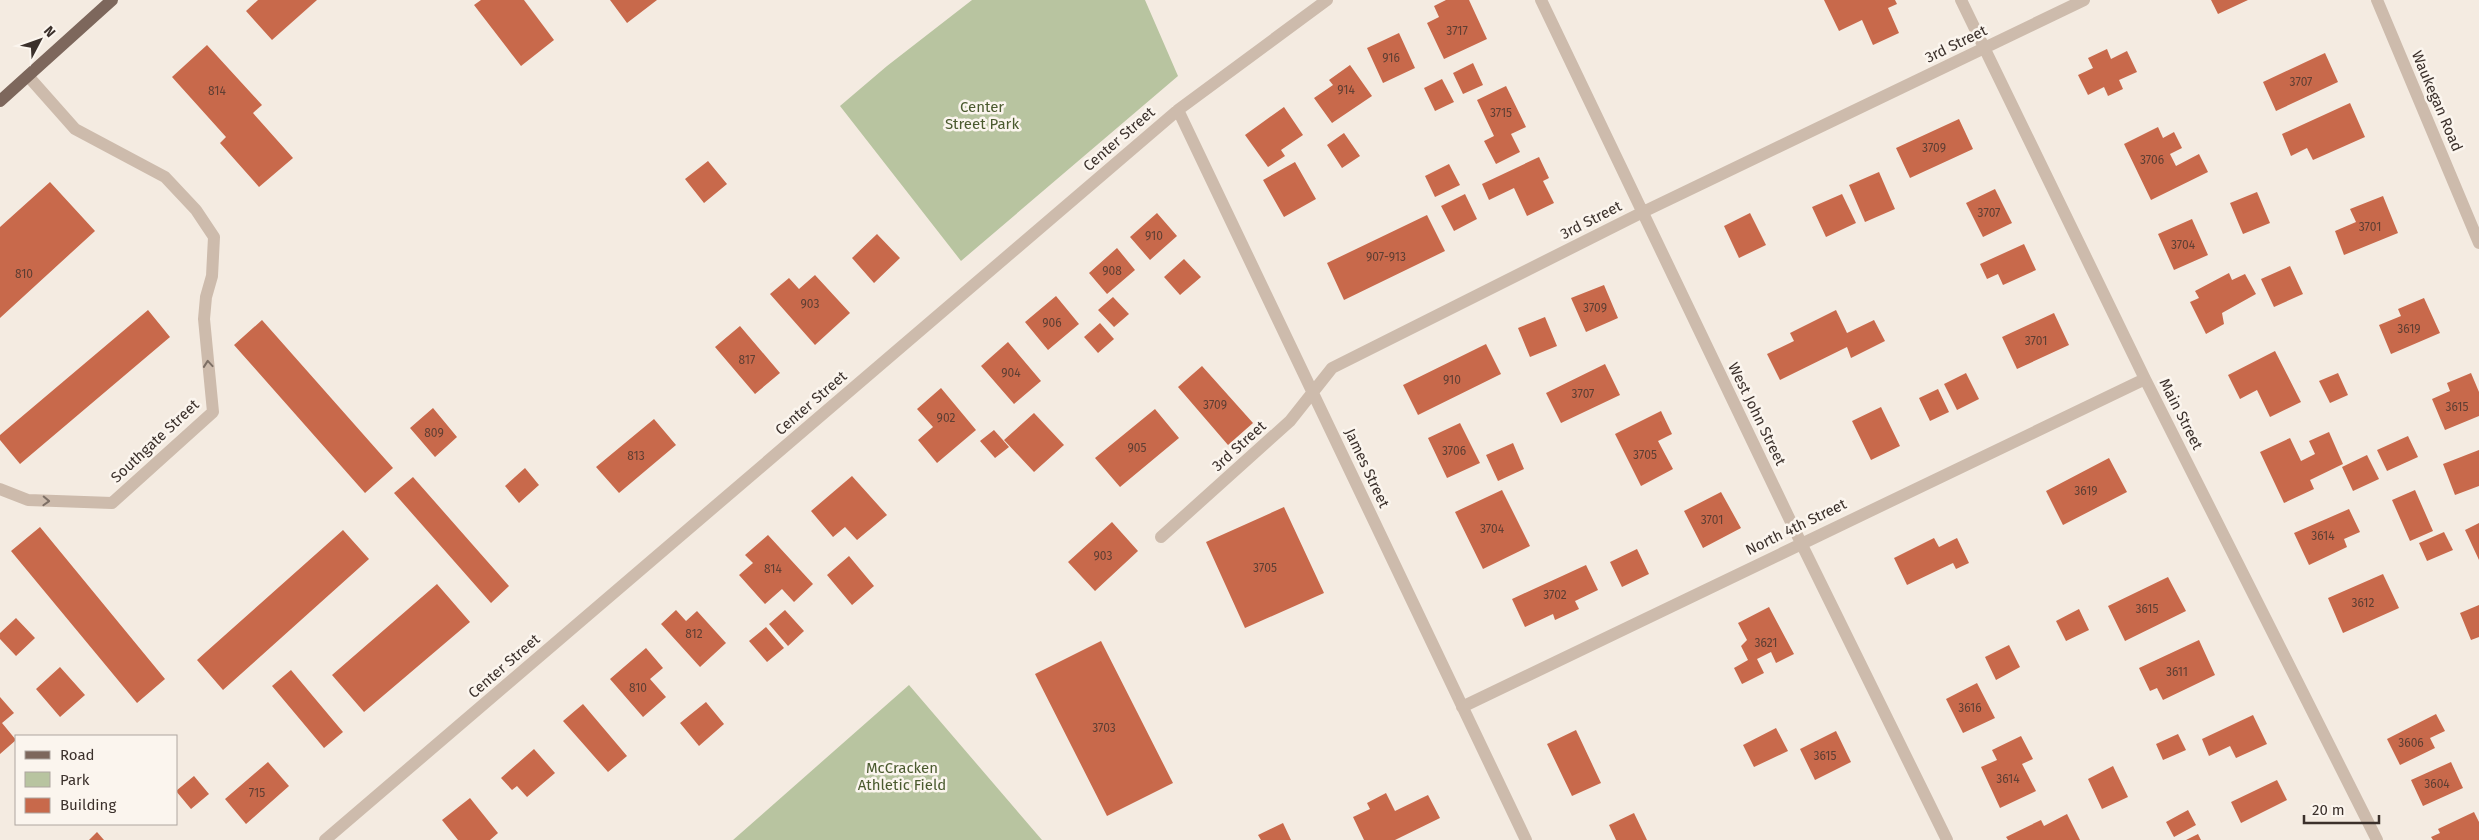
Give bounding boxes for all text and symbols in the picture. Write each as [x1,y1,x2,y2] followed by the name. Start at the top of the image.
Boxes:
[15,15,65,65] north arrow
[1922,21,1990,67] street label: 3rd Street
[40,23,59,41] text: N
[1446,24,1468,38] house number: 3717
[2408,48,2466,154] street label: Waukegan Road
[1382,51,1400,65] house number: 916
[2290,75,2312,89] house number: 3707
[1337,83,1355,97] house number: 914
[208,84,227,98] house number: 814
[945,98,1019,133] park label: Center Street Park
[1080,103,1159,175] street label: Center Street
[1490,106,1512,120] house number: 3715
[1922,141,1946,155] house number: 3709
[2140,153,2164,167] house number: 3706
[1557,197,1625,243] street label: 3rd Street
[1978,206,2000,220] house number: 3707
[2359,220,2381,234] house number: 3701
[1145,229,1163,243] house number: 910
[2171,238,2196,252] house number: 3704
[1366,250,1406,264] house number: 907-913
[1102,264,1122,278] house number: 908
[15,267,33,281] house number: 810
[801,297,819,311] house number: 903
[1583,301,1607,315] house number: 3709
[1042,316,1062,330] house number: 906
[2397,322,2421,336] house number: 3619
[2025,334,2047,348] house number: 3701
[739,353,755,367] house number: 817
[203,360,214,368] one-way arrow
[1724,360,1790,469] street label: West John Street
[1001,366,1021,380] house number: 904
[772,367,851,439] street label: Center Street
[1443,373,1461,387] house number: 910
[2155,375,2207,453] street label: Main Street
[1572,387,1594,401] house number: 3707
[107,395,203,486] street label: Southgate Street
[1203,398,1227,412] house number: 3709
[2445,400,2469,414] house number: 3615
[937,411,955,425] house number: 902
[1208,417,1270,475] street label: 3rd Street
[1341,425,1393,511] street label: James Street
[424,426,444,440] house number: 809
[1127,441,1147,455] house number: 905
[1442,444,1466,458] house number: 3706
[1633,448,1657,462] house number: 3705
[627,449,645,463] house number: 813
[2074,484,2098,498] house number: 3619
[1743,495,1850,559] street label: North 4th Street
[43,496,51,506] one-way arrow
[1701,513,1723,527] house number: 3701
[1480,522,1505,536] house number: 3704
[2311,529,2335,543] house number: 3614
[1094,549,1112,563] house number: 903
[1253,561,1277,575] house number: 3705
[764,562,783,576] house number: 814
[1543,588,1567,602] house number: 3702
[2352,596,2375,610] house number: 3612
[2135,602,2159,616] house number: 3615
[685,627,703,641] house number: 812
[465,630,544,702] street label: Center Street
[1754,636,1778,650] house number: 3621
[2166,665,2188,679] house number: 3611
[629,681,647,695] house number: 810
[1958,701,1982,715] house number: 3616
[1092,721,1116,735] house number: 3703
[15,735,178,825] legend
[2398,736,2424,750] house number: 3606
[60,746,95,764] text: Road
[1813,749,1837,763] house number: 3615
[858,759,946,794] park label: McCracken Athletic Field
[60,771,90,789] text: Park
[1996,772,2020,786] house number: 3614
[2424,777,2450,791] house number: 3604
[249,786,265,800] house number: 715
[2304,792,2379,824] scale bar
[60,796,116,814] text: Building
[2312,801,2345,819] text: 20 m

